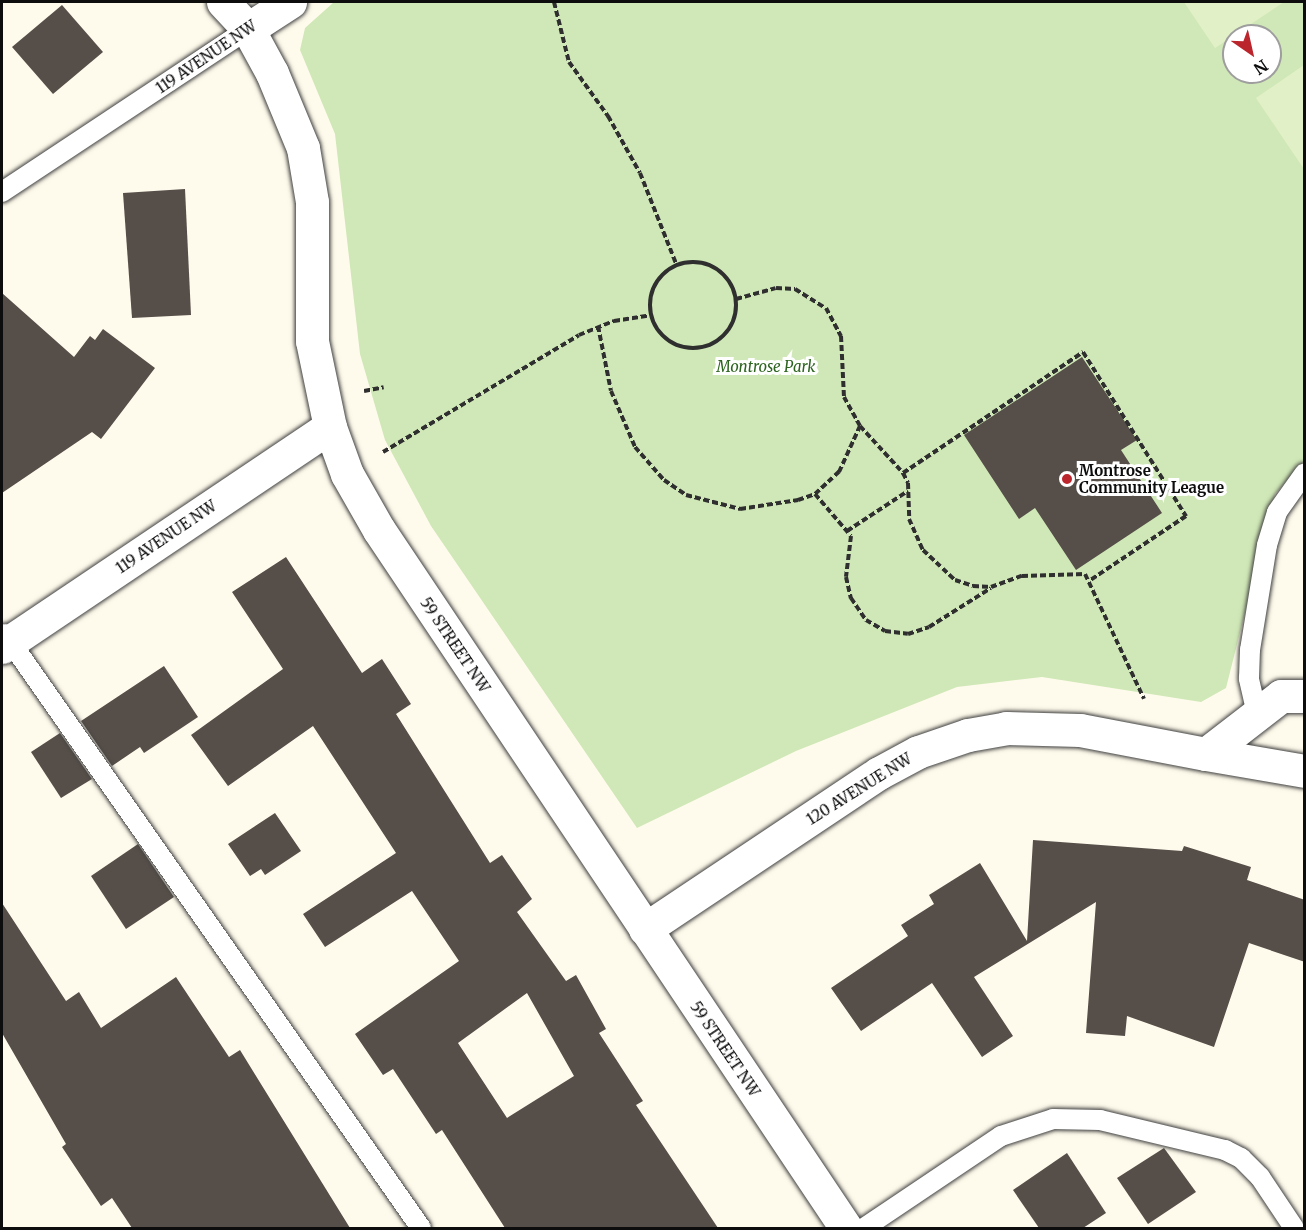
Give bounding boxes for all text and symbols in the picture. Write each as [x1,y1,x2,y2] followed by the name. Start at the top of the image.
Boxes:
[152,17,260,97] street label: 119 AVENUE NW
[1222,24,1282,84] north arrow
[1250,55,1272,79] text: N
[716,358,816,376] park label: Montrose Park
[1079,461,1224,496] place label: Montrose Community League
[1060,472,1074,486] marker: Montrose Community League
[112,497,220,577] street label: 119 AVENUE NW
[417,594,493,696] street label: 59 STREET NW
[803,749,915,829] street label: 120 AVENUE NW
[687,998,763,1100] street label: 59 STREET NW

